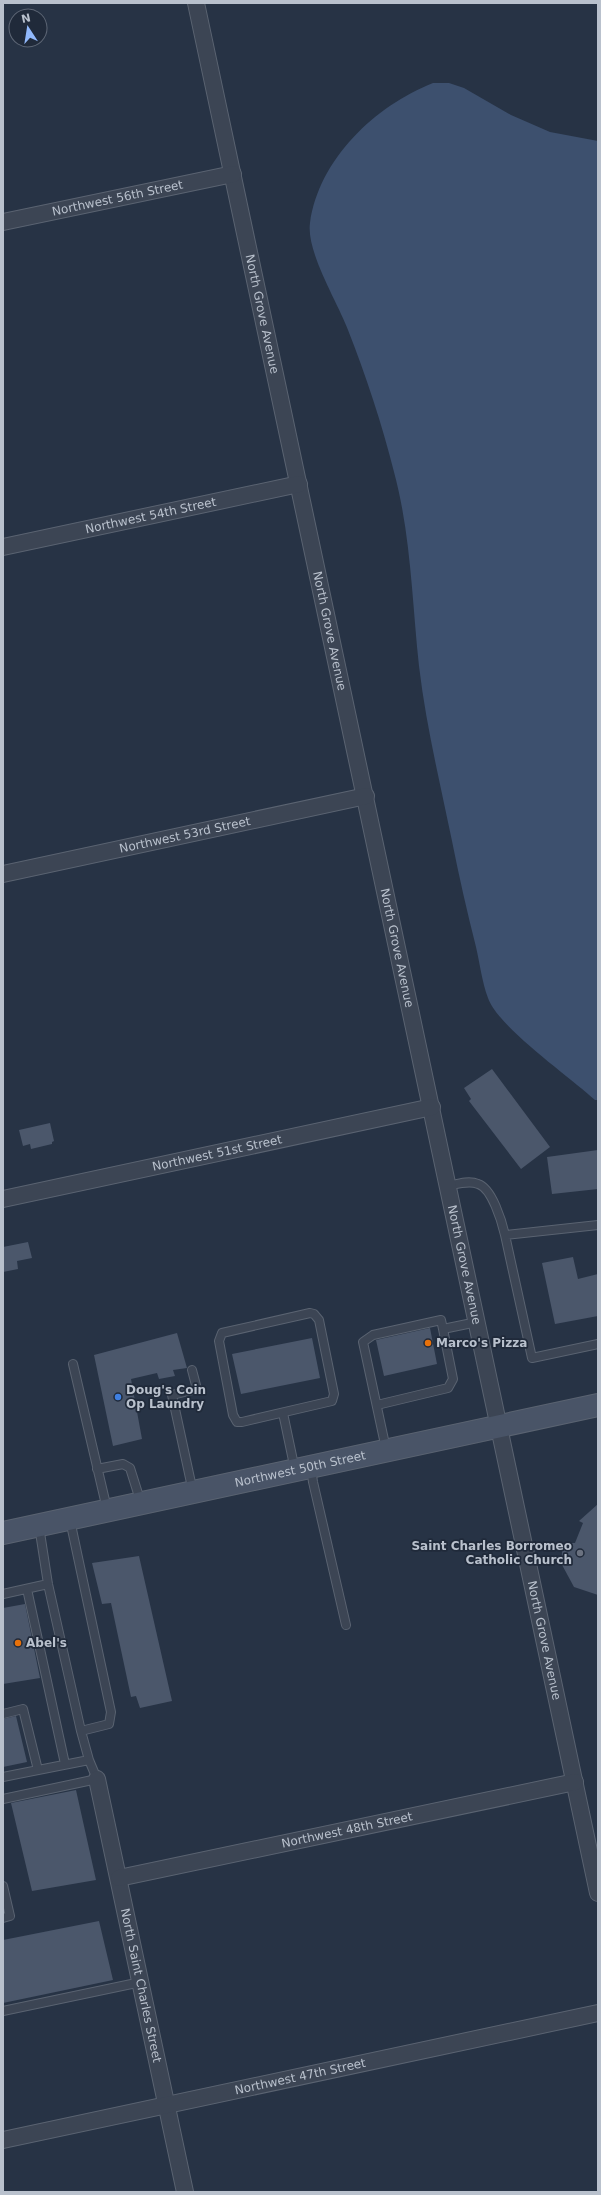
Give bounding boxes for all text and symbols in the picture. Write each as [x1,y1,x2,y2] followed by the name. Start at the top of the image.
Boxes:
[8,8,48,48] north arrow
[20,11,32,26] text: N
[51,178,185,219] street label: Northwest 56th Street
[243,253,282,375] street label: North Grove Avenue
[84,495,218,536] street label: Northwest 54th Street
[310,570,349,692] street label: North Grove Avenue
[118,814,252,856] street label: Northwest 53rd Street
[377,887,416,1009] street label: North Grove Avenue
[151,1132,284,1174] street label: Northwest 51st Street
[445,1204,484,1326] street label: North Grove Avenue
[436,1336,527,1350] place label: Marco's Pizza
[423,1338,433,1348] marker: Marco's Pizza
[126,1383,206,1411] place label: Doug's Coin Op Laundry
[113,1392,123,1402] marker: Doug's Coin Op Laundry
[233,1448,367,1490] street label: Northwest 50th Street
[411,1539,572,1567] place label: Saint Charles Borromeo Catholic Church
[575,1548,585,1558] marker: Saint Charles Borromeo Catholic Church
[525,1579,564,1701] street label: North Grove Avenue
[26,1636,67,1650] place label: Abel's
[13,1638,23,1648] marker: Abel's
[280,1809,414,1851] street label: Northwest 48th Street
[118,1907,164,2064] street label: North Saint Charles Street
[234,2056,367,2097] street label: Northwest 47th Street

